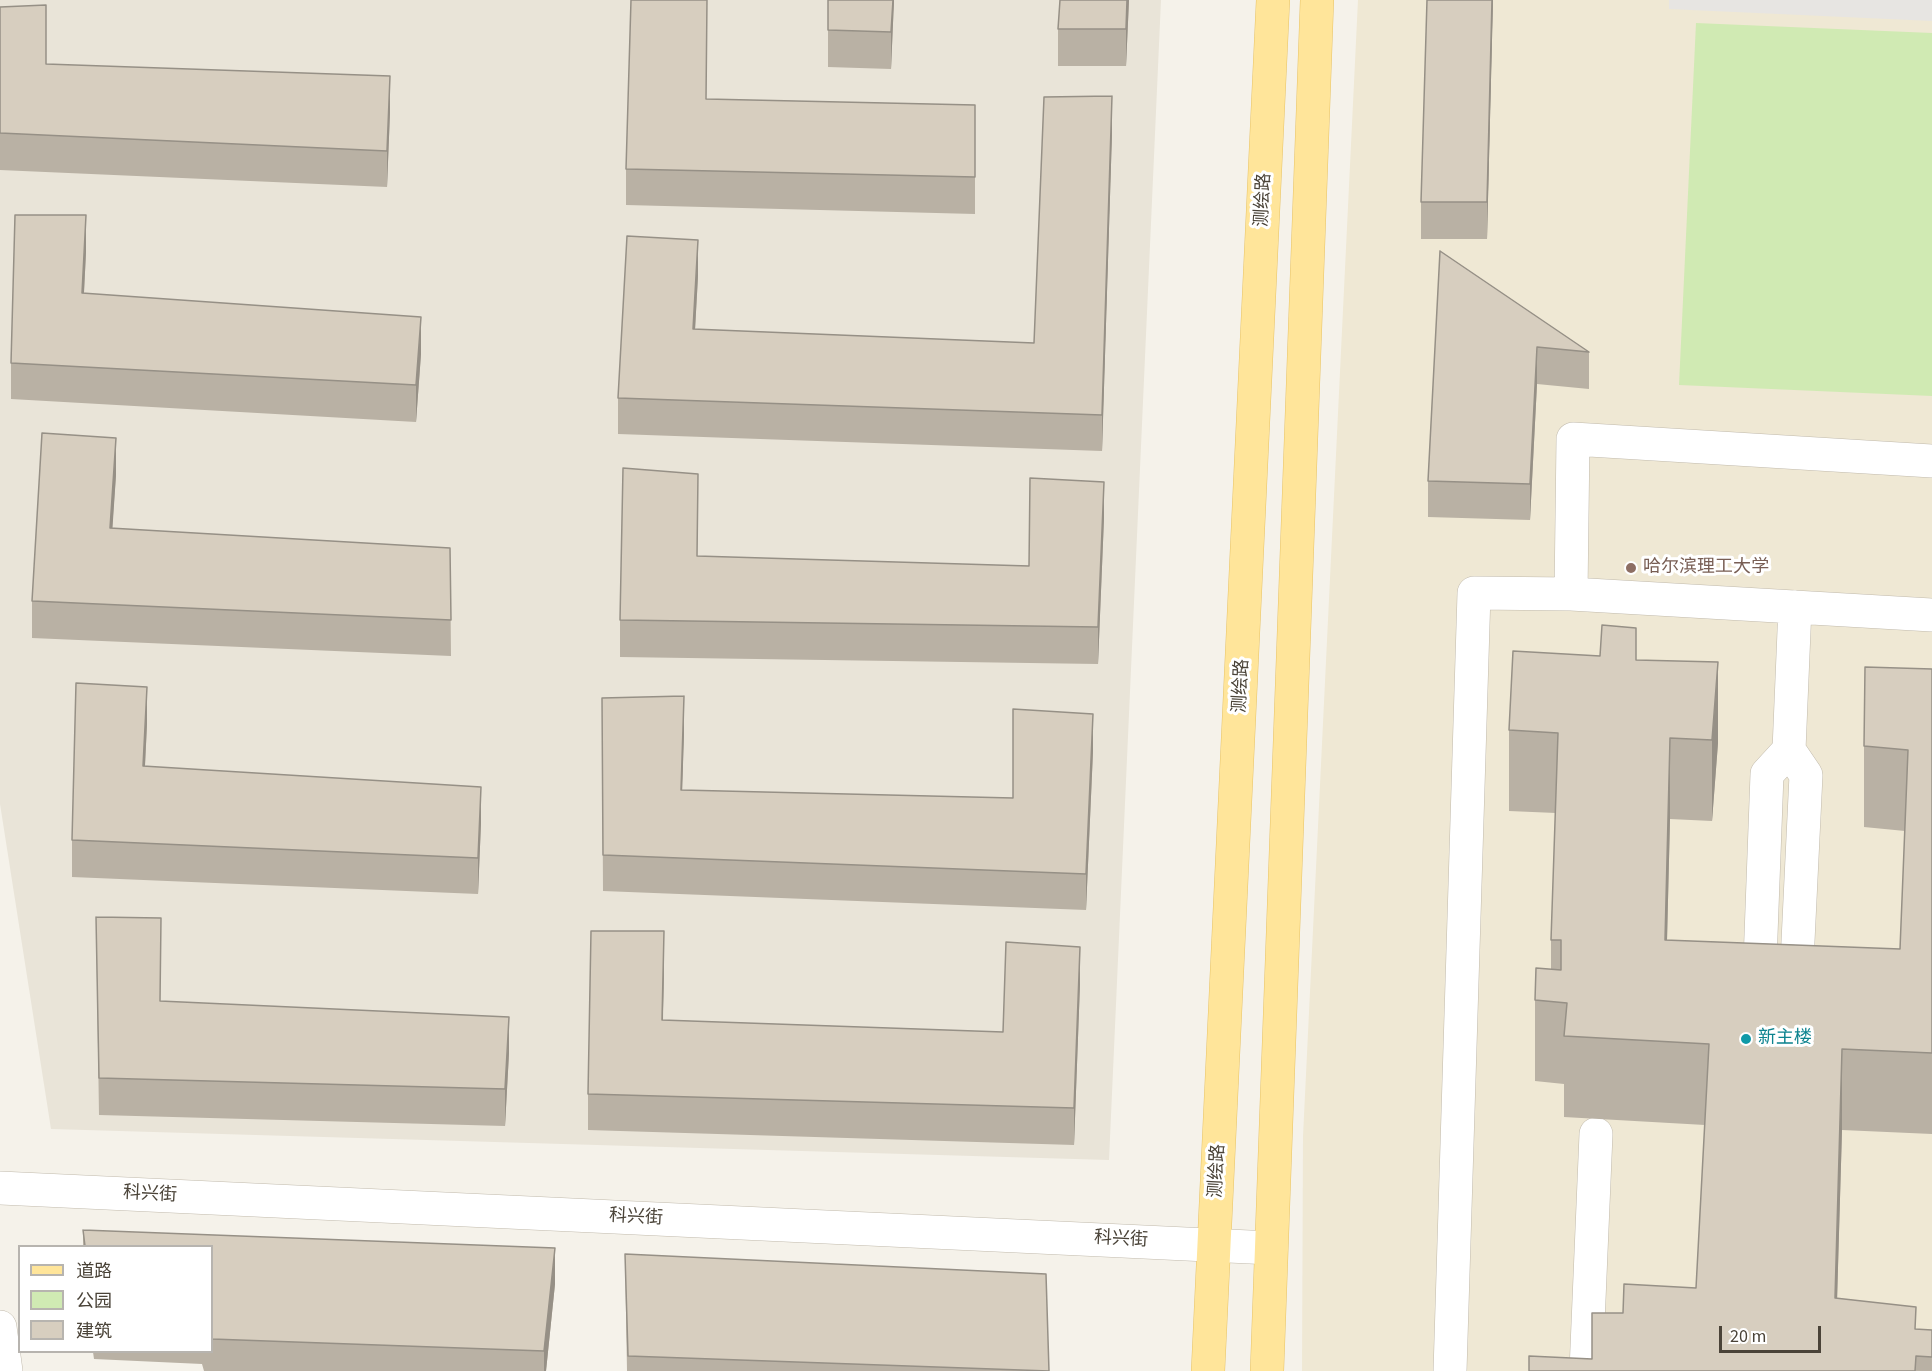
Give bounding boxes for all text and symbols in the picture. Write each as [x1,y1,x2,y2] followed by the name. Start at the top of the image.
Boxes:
[1252,172,1276,228] street label: 测绘路
[1643,557,1769,579] place label: 哈尔滨理工大学
[1624,561,1638,575] marker: 哈尔滨理工大学
[1230,658,1254,714] street label: 测绘路
[1758,1028,1812,1050] place label: 新主楼
[1739,1032,1753,1046] marker: 新主楼
[1206,1143,1230,1199] street label: 测绘路
[122,1183,178,1207] street label: 科兴街
[608,1206,664,1230] street label: 科兴街
[1093,1228,1149,1252] street label: 科兴街
[18,1245,213,1353] legend
[76,1259,112,1284] text: 道路
[76,1289,112,1314] text: 公园
[1722,1314,1824,1352] scale bar
[76,1319,112,1344] text: 建筑
[1730,1324,1766,1349] text: 20 m

